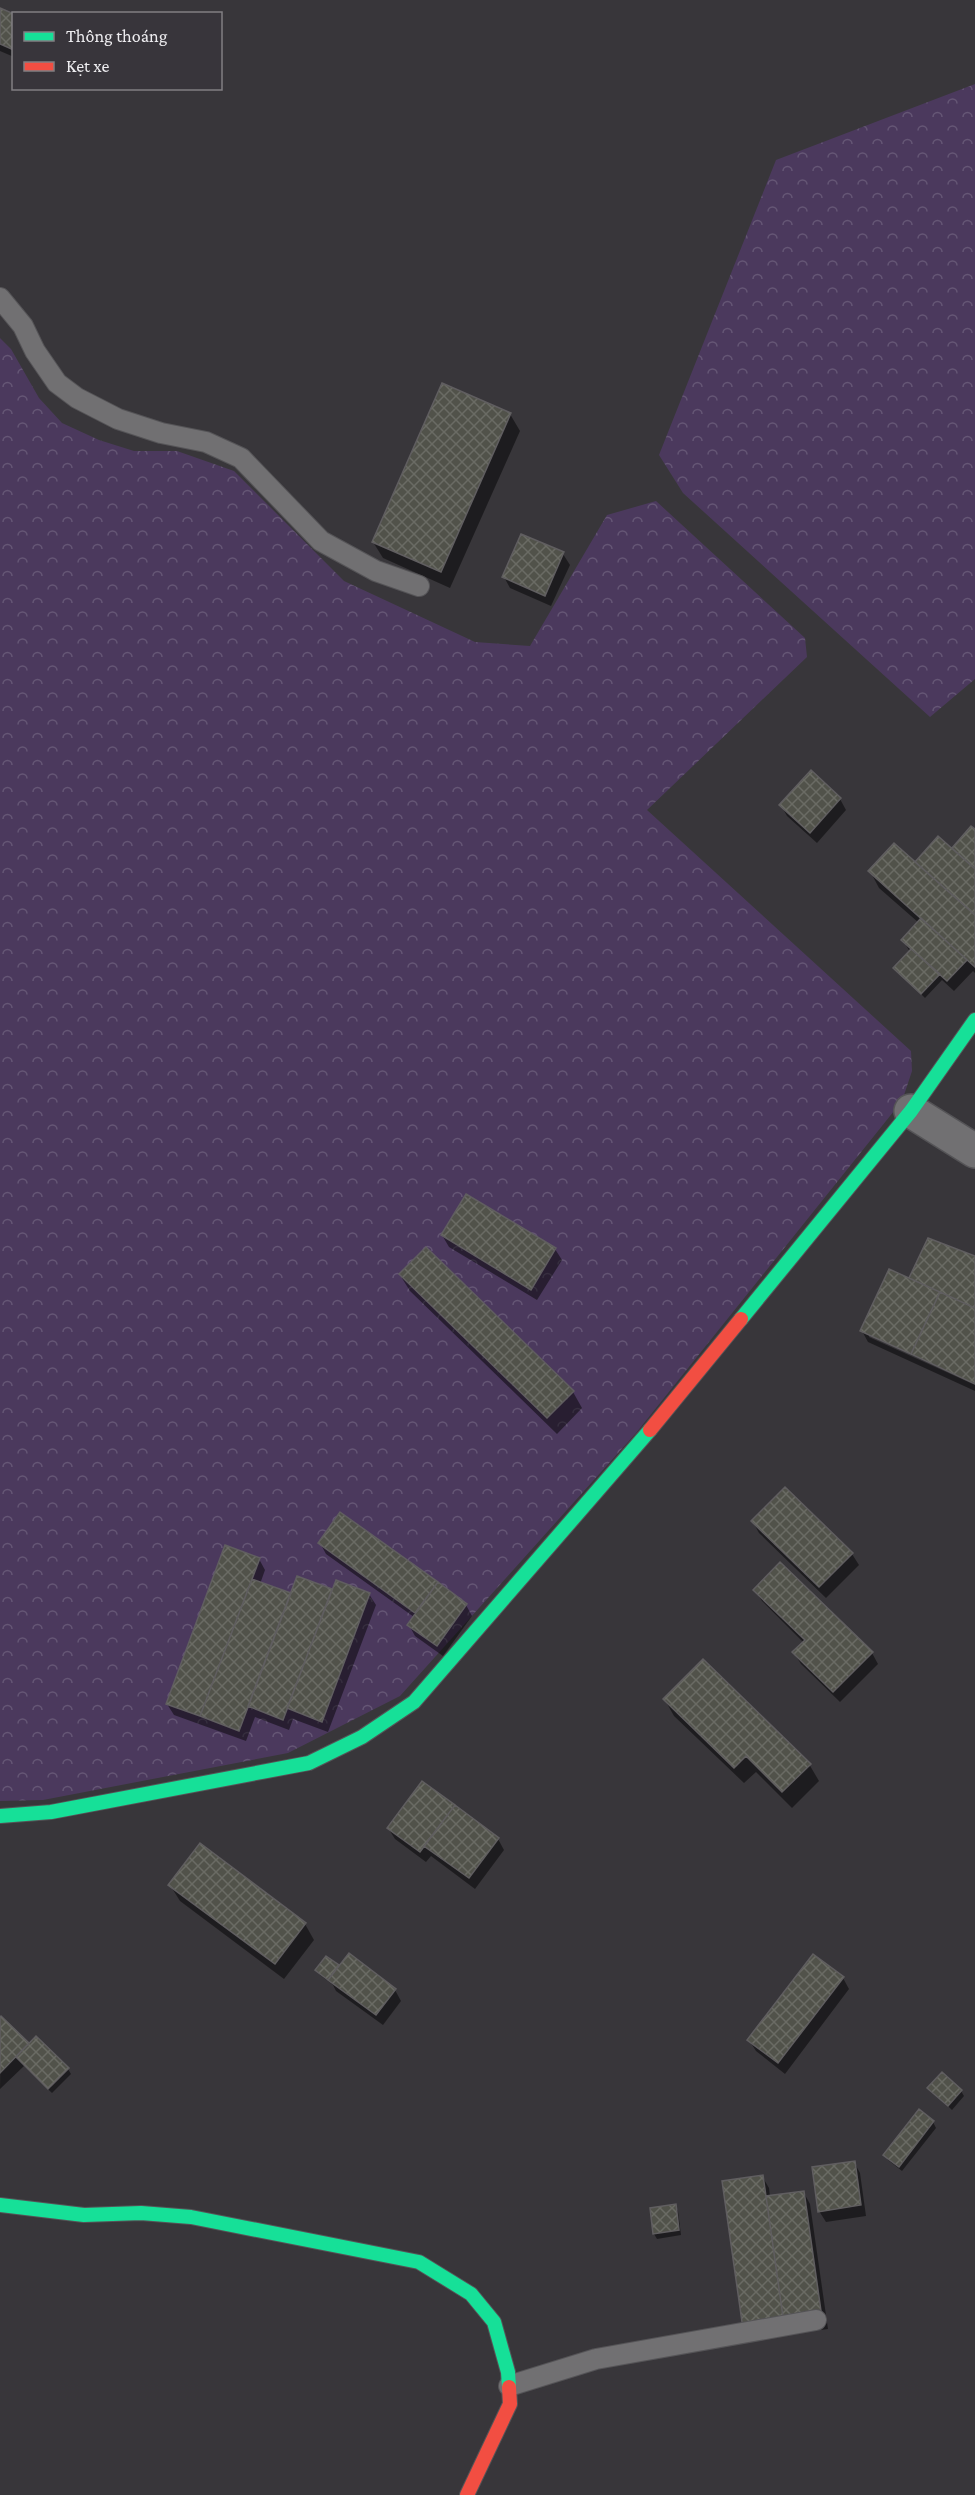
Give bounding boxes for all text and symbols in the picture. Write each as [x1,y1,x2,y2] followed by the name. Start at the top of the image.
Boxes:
[12,12,222,90] legend
[66,26,168,46] text: Thông thoáng
[66,56,110,76] text: Kẹt xe

